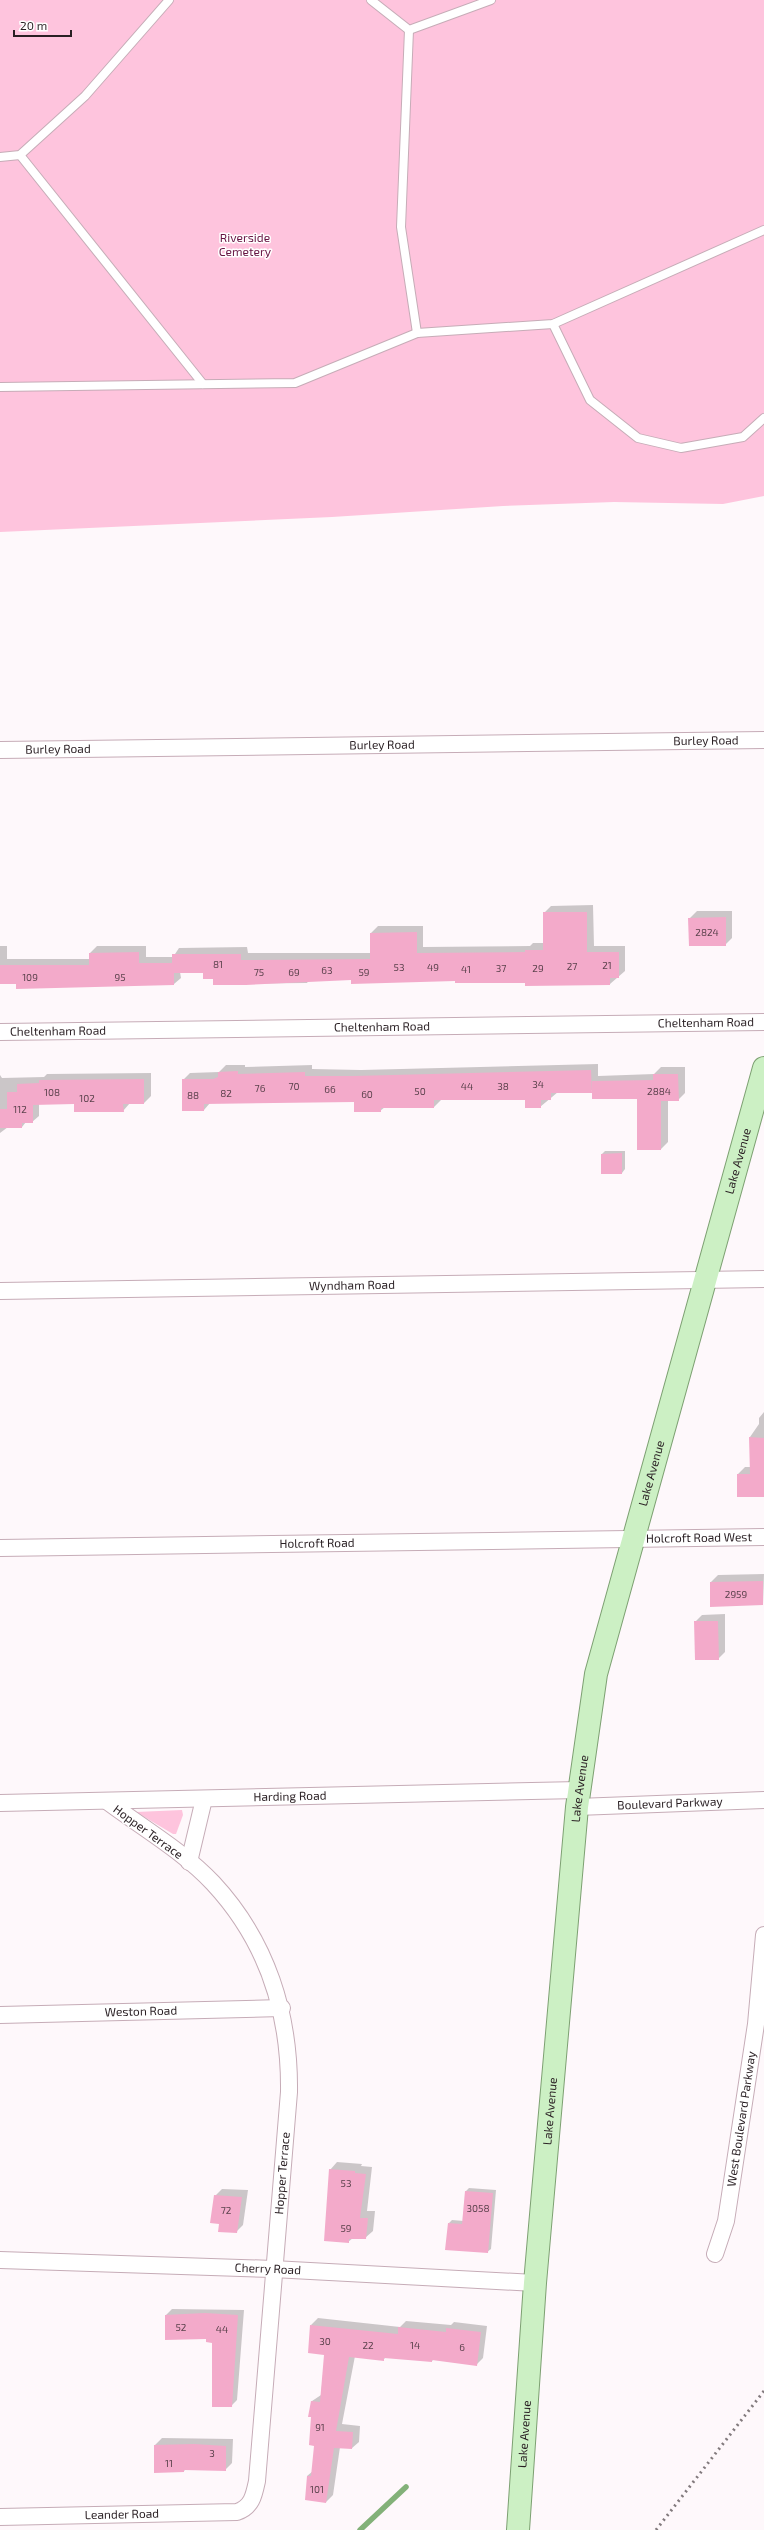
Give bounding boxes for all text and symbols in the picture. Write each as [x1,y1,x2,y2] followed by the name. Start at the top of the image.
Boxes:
[14,12,71,38] scale bar
[20,18,47,32] text: 20 m
[219,230,272,258] park label: Riverside Cemetery
[673,732,739,747] street label: Burley Road
[349,737,415,751] street label: Burley Road
[25,741,91,756] street label: Burley Road
[695,926,719,938] house number: 2824
[213,958,223,970] house number: 81
[602,959,612,971] house number: 21
[567,960,577,972] house number: 27
[394,961,404,973] house number: 53
[427,961,439,973] house number: 49
[496,962,506,974] house number: 37
[532,962,544,974] house number: 29
[461,963,471,975] house number: 41
[321,964,333,976] house number: 63
[254,966,264,978] house number: 75
[288,966,300,978] house number: 69
[358,966,370,978] house number: 59
[22,971,38,983] house number: 109
[114,971,126,983] house number: 95
[658,1014,754,1029] street label: Cheltenham Road
[334,1018,430,1034] street label: Cheltenham Road
[10,1023,106,1038] street label: Cheltenham Road
[532,1078,544,1090] house number: 34
[288,1080,300,1092] house number: 70
[461,1080,473,1092] house number: 44
[497,1080,509,1092] house number: 38
[255,1082,266,1094] house number: 76
[324,1083,336,1095] house number: 66
[414,1085,426,1097] house number: 50
[647,1085,671,1097] house number: 2884
[44,1086,60,1098] house number: 108
[220,1087,232,1099] house number: 82
[361,1088,373,1100] house number: 60
[187,1089,199,1101] house number: 88
[79,1092,95,1104] house number: 102
[13,1103,27,1115] house number: 112
[721,1126,753,1195] street label: Lake Avenue
[309,1277,395,1292] street label: Wyndham Road
[635,1439,666,1508] street label: Lake Avenue
[646,1529,752,1545] street label: Holcroft Road West
[279,1535,355,1550] street label: Holcroft Road
[725,1588,747,1600] house number: 2959
[568,1754,590,1823] street label: Lake Avenue
[253,1788,327,1803] street label: Harding Road
[617,1794,724,1811] street label: Boulevard Parkway
[111,1801,186,1861] street label: Hopper Terrace
[105,2003,177,2018] street label: Weston Road
[723,2050,758,2187] street label: West Boulevard Parkway
[539,2077,559,2146] street label: Lake Avenue
[271,2131,292,2215] street label: Hopper Terrace
[341,2177,351,2189] house number: 53
[466,2202,490,2214] house number: 3058
[221,2204,232,2216] house number: 72
[340,2222,352,2234] house number: 59
[234,2260,301,2276] street label: Cherry Road
[176,2321,187,2333] house number: 52
[216,2323,228,2335] house number: 44
[319,2335,331,2347] house number: 30
[362,2339,374,2351] house number: 22
[410,2339,420,2351] house number: 14
[459,2341,465,2353] house number: 6
[514,2400,533,2468] street label: Lake Avenue
[315,2421,325,2433] house number: 91
[209,2447,215,2459] house number: 3
[165,2457,173,2469] house number: 11
[310,2483,324,2495] house number: 101
[85,2506,159,2521] street label: Leander Road

